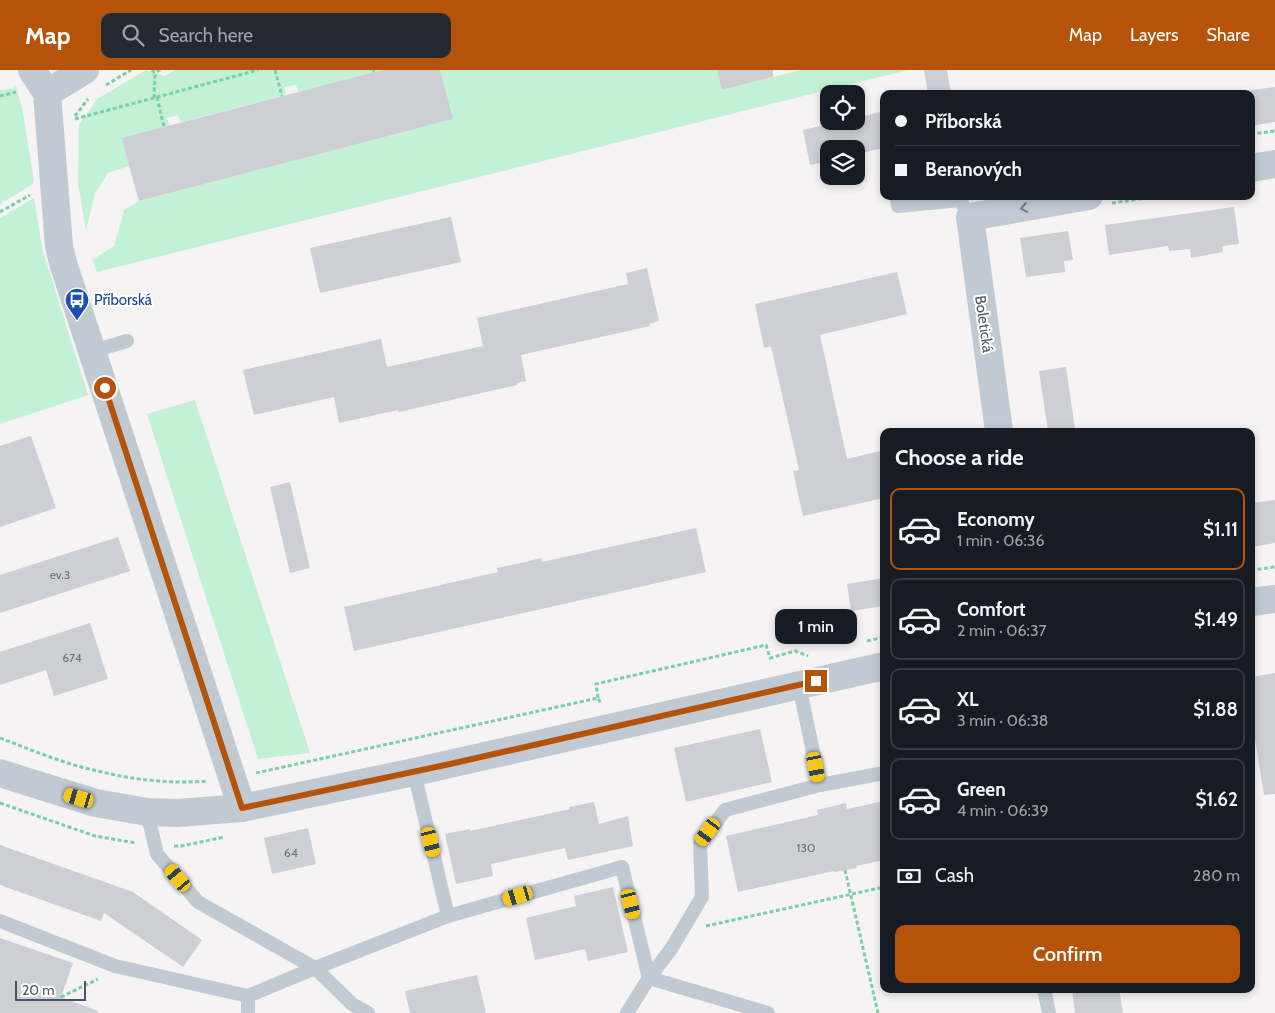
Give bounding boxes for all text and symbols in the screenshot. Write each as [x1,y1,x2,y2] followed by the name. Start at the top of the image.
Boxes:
[101,13,451,58] search box
[25,21,71,50] text: Map
[119,21,147,49] icon: search
[159,24,253,47] text: Search here
[1069,24,1102,46] text: Map
[1130,24,1179,46] text: Layers
[1207,24,1250,46] text: Share
[820,85,865,185] map controls
[820,85,865,130] button: locate
[925,110,1002,133] text: Příborská
[820,140,865,185] button: layers
[925,158,1022,181] text: Beranových
[1020,202,1029,212] one-way arrow
[64,287,90,321] bus stop icon: Příborská
[94,291,153,309] place label: Příborská
[971,294,997,354] street label: Boletická
[94,377,116,399] route start
[895,444,1024,471] text: Choose a ride
[897,507,942,552] icon: car
[957,508,1035,531] text: Economy
[1203,518,1238,541] text: $1.11
[957,531,1045,550] text: 1 min · 06:36
[50,567,70,582] house number: ev.3
[897,597,942,642] icon: car
[957,598,1026,621] text: Comfort
[775,608,857,644] callout: 1 min
[1194,608,1238,631] text: $1.49
[798,617,834,636] text: 1 min
[957,621,1047,640] text: 2 min · 06:37
[62,650,82,665] house number: 674
[805,670,827,692] route end
[897,687,942,732] icon: car
[957,688,978,711] text: XL
[1193,698,1238,721] text: $1.88
[957,711,1049,730] text: 3 min · 06:38
[805,751,826,783] car
[897,777,942,822] icon: car
[957,778,1006,801] text: Green
[62,787,95,809] car
[1195,788,1238,811] text: $1.62
[957,801,1049,820] text: 4 min · 06:39
[693,815,722,849] car
[420,826,441,858] car
[797,840,815,855] house number: 130
[284,845,298,860] house number: 64
[162,862,193,894] car
[895,862,923,890] icon: cash
[935,864,974,887] text: Cash
[1193,866,1240,885] text: 280 m
[501,885,534,907] car
[620,888,641,920] car
[895,925,1240,983] button: Confirm
[15,978,86,1001] scale bar
[22,981,55,999] text: 20 m

